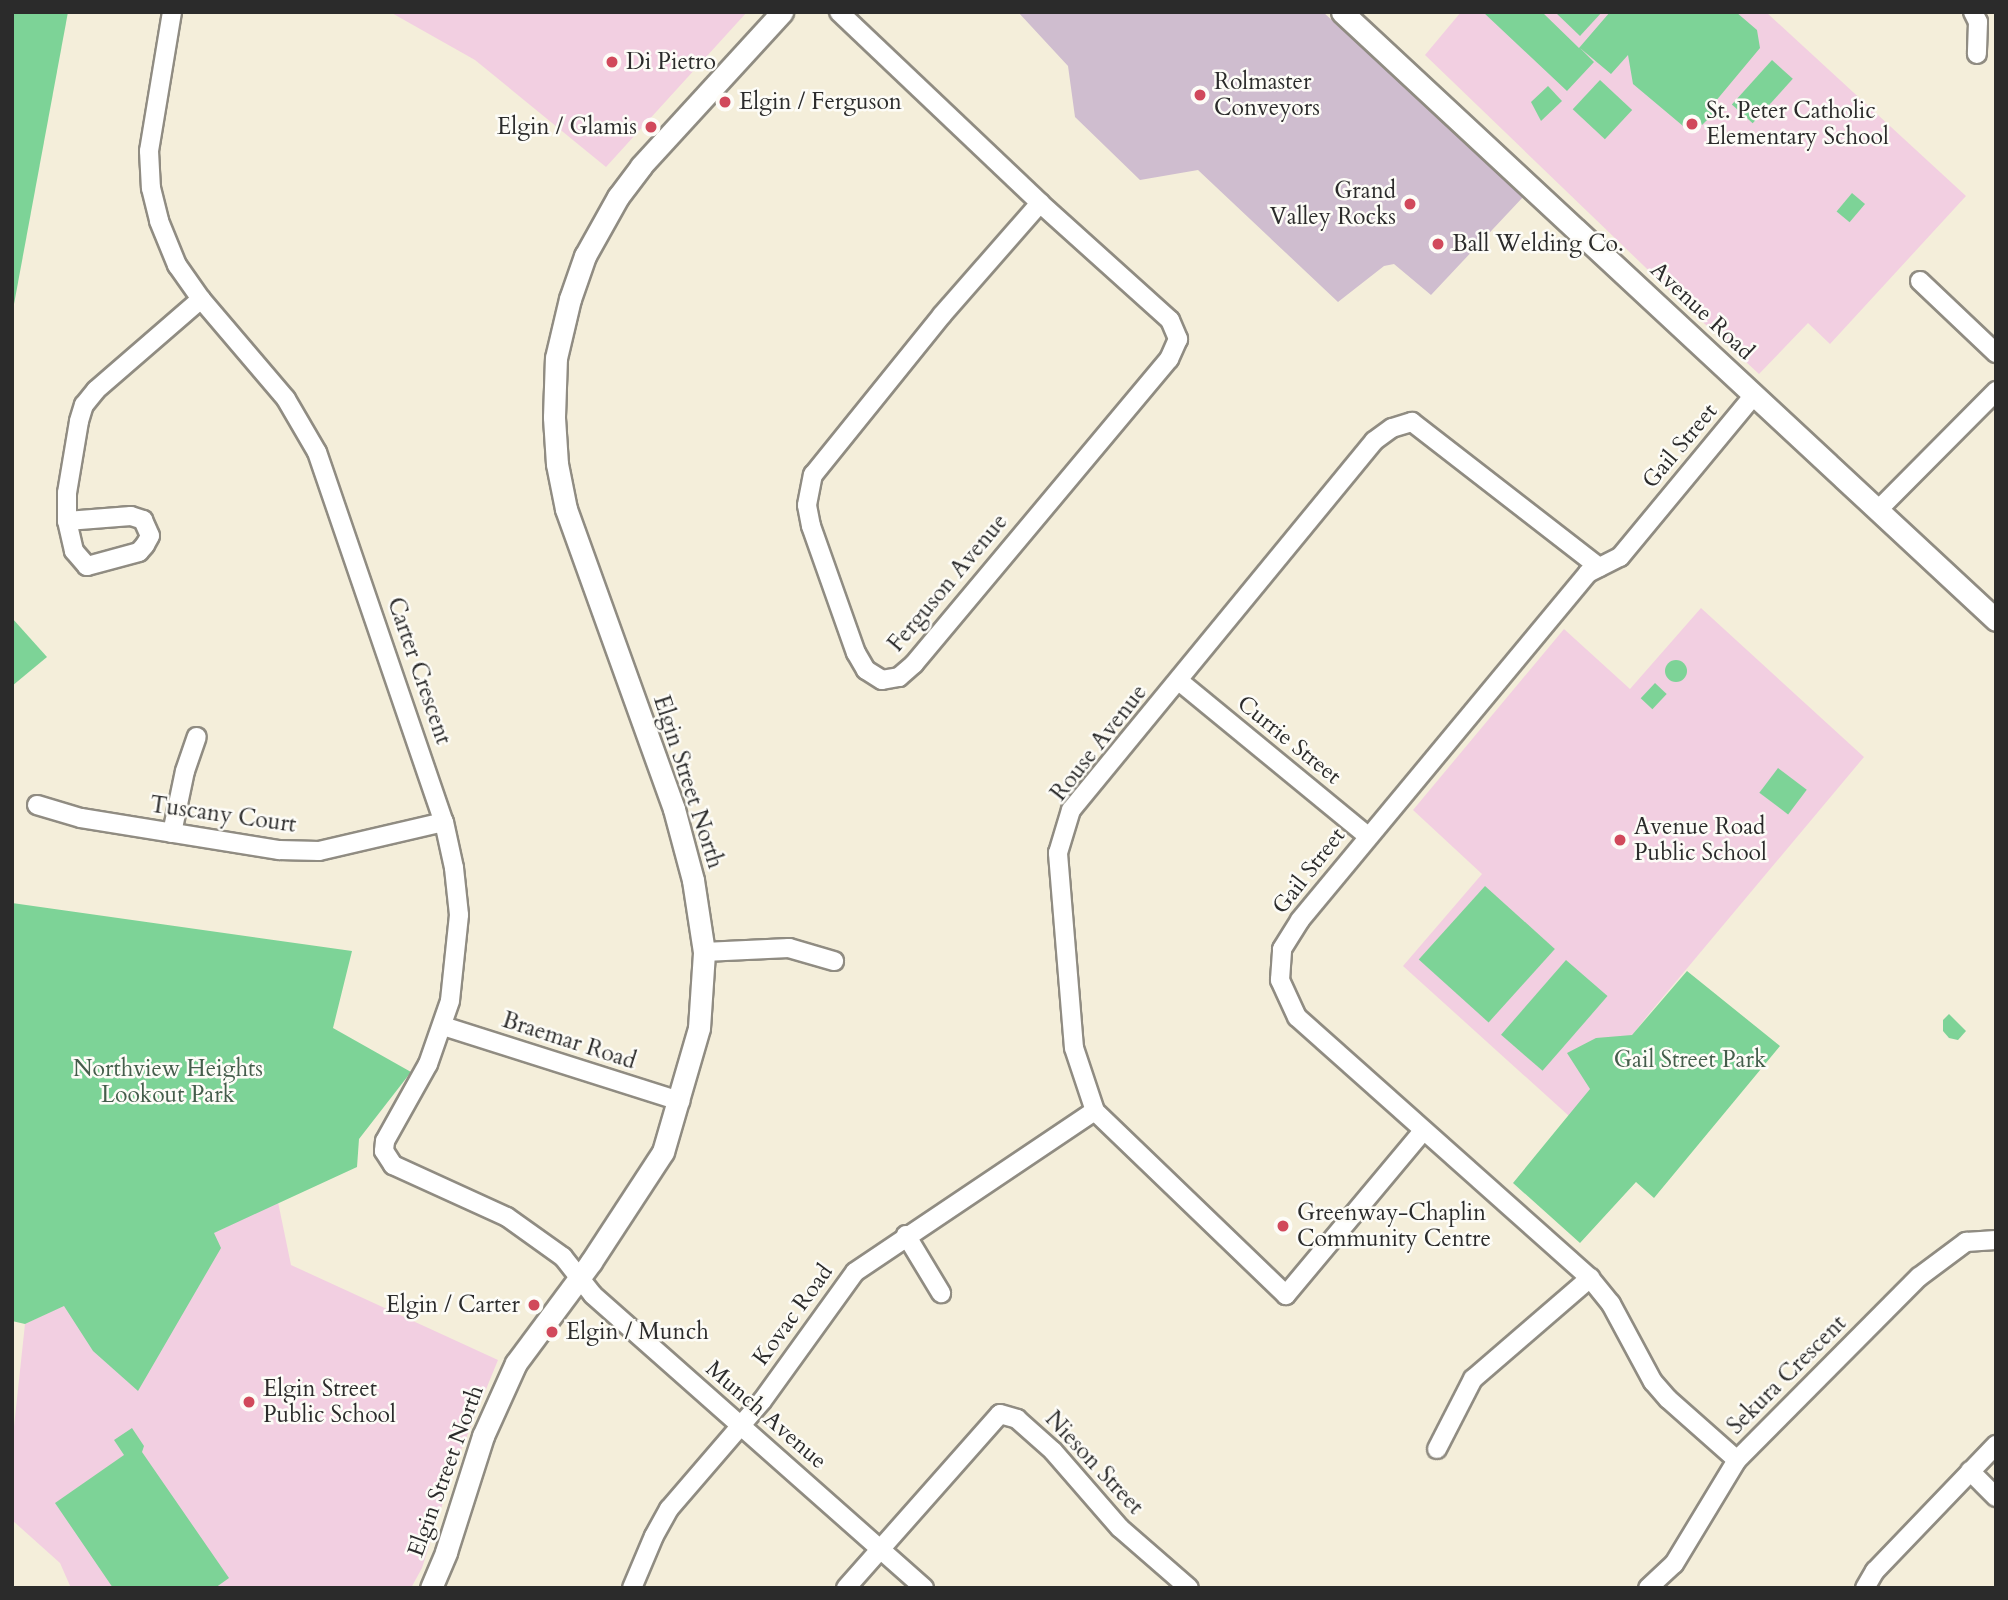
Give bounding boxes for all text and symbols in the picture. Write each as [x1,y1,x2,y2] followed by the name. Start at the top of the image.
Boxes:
[626,48,716,76] place label: Di Pietro
[604,54,620,70] marker: Di Pietro
[1214,68,1320,122] place label: Rolmaster Conveyors
[1192,87,1208,103] marker: Rolmaster Conveyors
[739,88,902,116] place label: Elgin / Ferguson
[717,94,733,110] marker: Elgin / Ferguson
[1706,97,1889,151] place label: St. Peter Catholic Elementary School
[497,113,637,141] place label: Elgin / Glamis
[1684,116,1700,132] marker: St. Peter Catholic Elementary School
[643,119,659,135] marker: Elgin / Glamis
[1270,177,1396,231] place label: Grand Valley Rocks
[1402,196,1418,212] marker: Grand Valley Rocks
[1452,230,1624,258] place label: Ball Welding Co.
[1430,236,1446,252] marker: Ball Welding Co.
[1645,256,1759,366] street label: Avenue Road
[1637,398,1723,494] street label: Gail Street
[882,508,1014,658] street label: Ferguson Avenue
[381,594,457,748] street label: Carter Crescent
[1045,679,1153,807] street label: Rouse Avenue
[1232,690,1346,790] street label: Currie Street
[647,692,729,872] street label: Elgin Street North
[148,791,298,839] street label: Tuscany Court
[1634,813,1767,867] place label: Avenue Road Public School
[1267,822,1351,920] street label: Gail Street
[1612,832,1628,848] marker: Avenue Road Public School
[499,1006,639,1076] street label: Braemar Road
[1614,1046,1766,1074] park label: Gail Street Park
[73,1055,263,1109] park label: Northview Heights Lookout Park
[1297,1199,1491,1253] place label: Greenway-Chaplin Community Centre
[1275,1218,1291,1234] marker: Greenway-Chaplin Community Centre
[747,1259,839,1371] street label: Kovac Road
[386,1291,520,1319] place label: Elgin / Carter
[526,1297,542,1313] marker: Elgin / Carter
[1722,1310,1852,1440] street label: Sekura Crescent
[566,1318,709,1346] place label: Elgin / Munch
[544,1324,560,1340] marker: Elgin / Munch
[700,1355,832,1475] street label: Munch Avenue
[263,1375,396,1429] place label: Elgin Street Public School
[402,1381,490,1561] street label: Elgin Street North
[241,1394,257,1410] marker: Elgin Street Public School
[1039,1406,1149,1520] street label: Nieson Street

